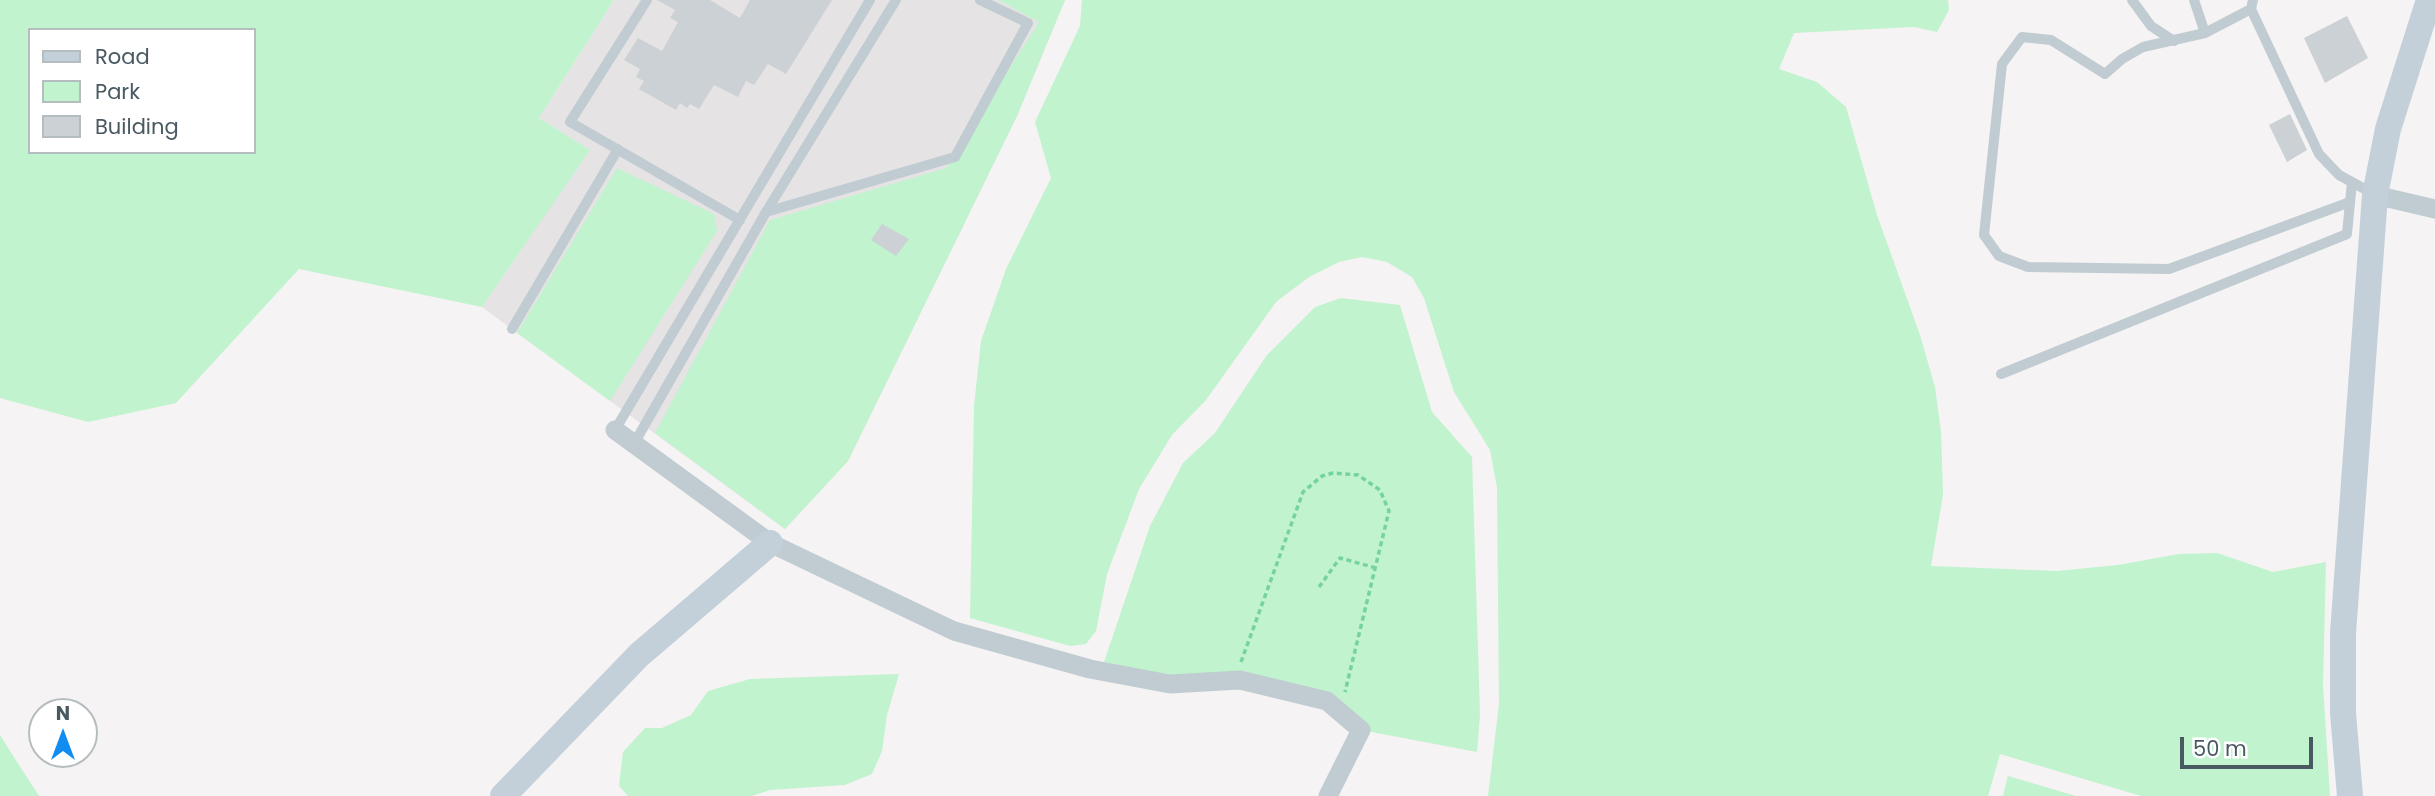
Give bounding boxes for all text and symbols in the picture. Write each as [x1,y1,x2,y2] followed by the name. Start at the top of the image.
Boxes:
[28,28,256,154] legend
[95,42,150,71] text: Road
[95,77,140,106] text: Park
[95,112,179,141] text: Building
[28,698,98,768] north arrow
[56,700,70,727] text: N
[2183,722,2316,766] scale bar
[2193,734,2247,763] text: 50 m

